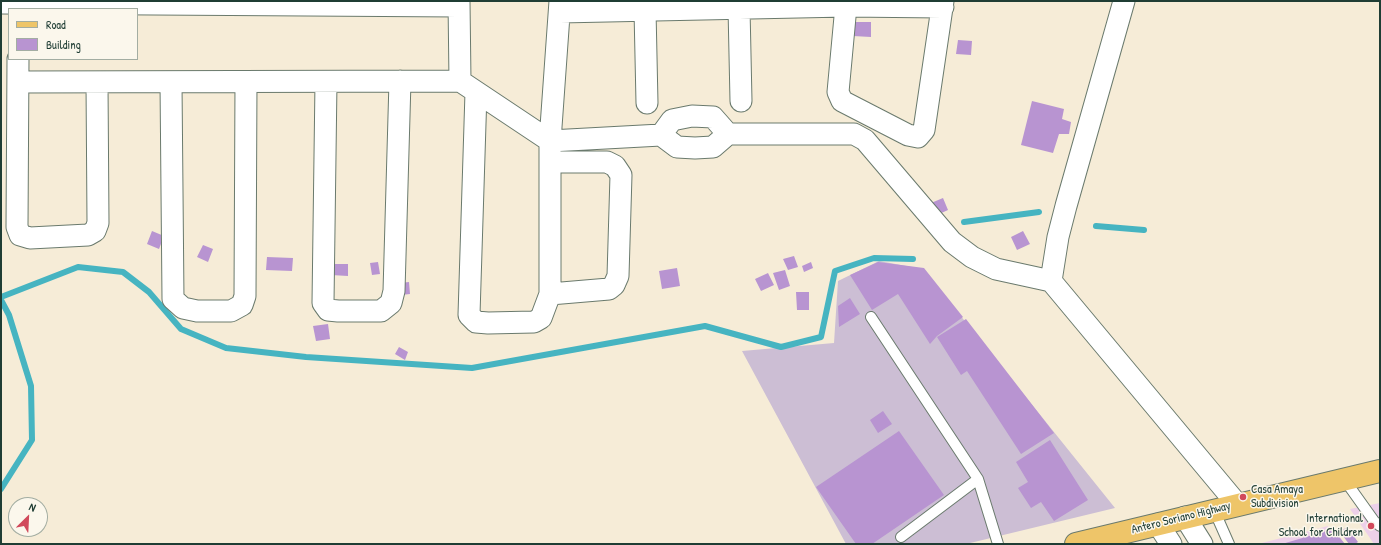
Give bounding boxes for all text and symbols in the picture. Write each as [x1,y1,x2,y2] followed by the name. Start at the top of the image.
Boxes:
[8,8,138,60] legend
[46,16,66,33] text: Road
[46,36,81,53] text: Building
[1251,483,1303,511] place label: Casa Amaya Subdivision
[1238,492,1248,502] marker: Casa Amaya Subdivision
[8,497,48,537] north arrow
[27,499,38,515] text: N
[1130,499,1232,537] street label: Antero Soriano Highway
[1279,512,1363,540] place label: International School for Children
[1366,521,1376,531] marker: International School for Children

